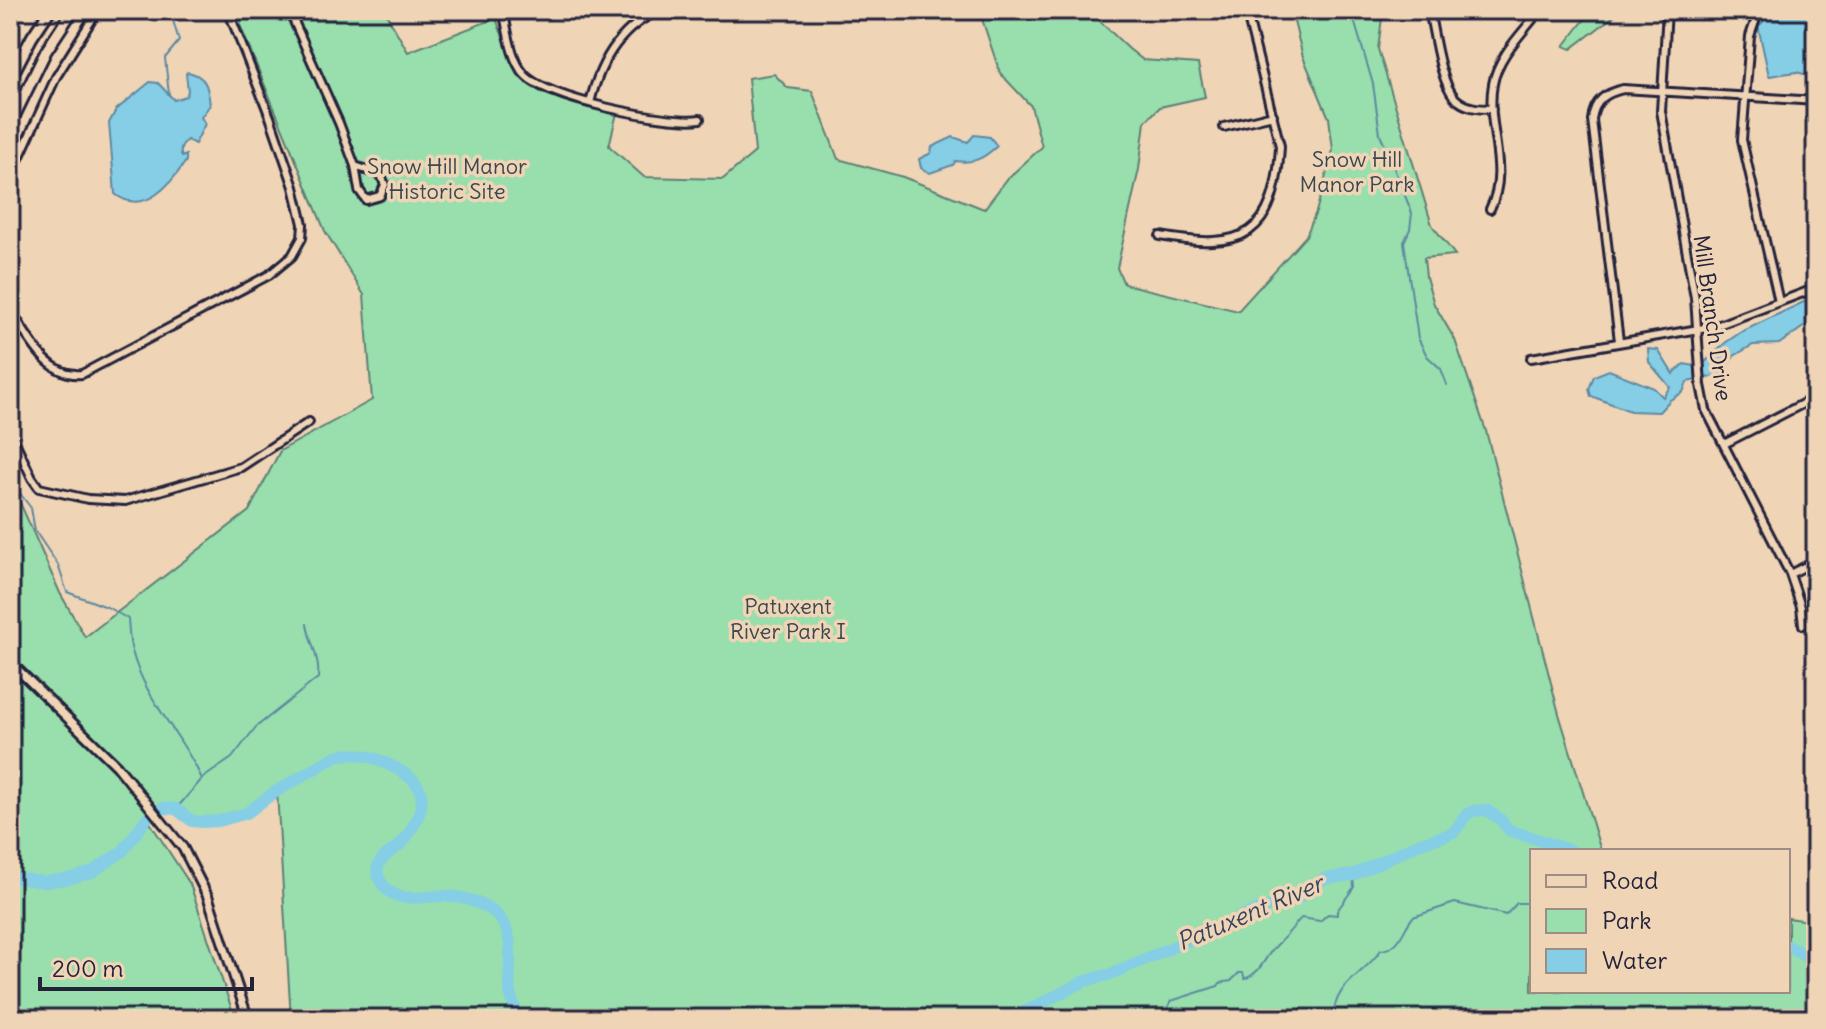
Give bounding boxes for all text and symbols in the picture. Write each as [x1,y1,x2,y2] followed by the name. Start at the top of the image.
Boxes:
[1299,145,1415,198] park label: Snow Hill Manor Park
[367,152,527,205] park label: Snow Hill Manor Historic Site
[1687,233,1739,403] street label: Mill Branch Drive
[730,592,846,645] park label: Patuxent River Park I
[1530,849,1790,993] legend
[1602,865,1658,895] text: Road
[1172,867,1330,956] water label: Patuxent River
[1602,905,1652,935] text: Park
[40,941,252,991] scale bar
[1602,945,1667,975] text: Water
[52,953,124,983] text: 200 m

